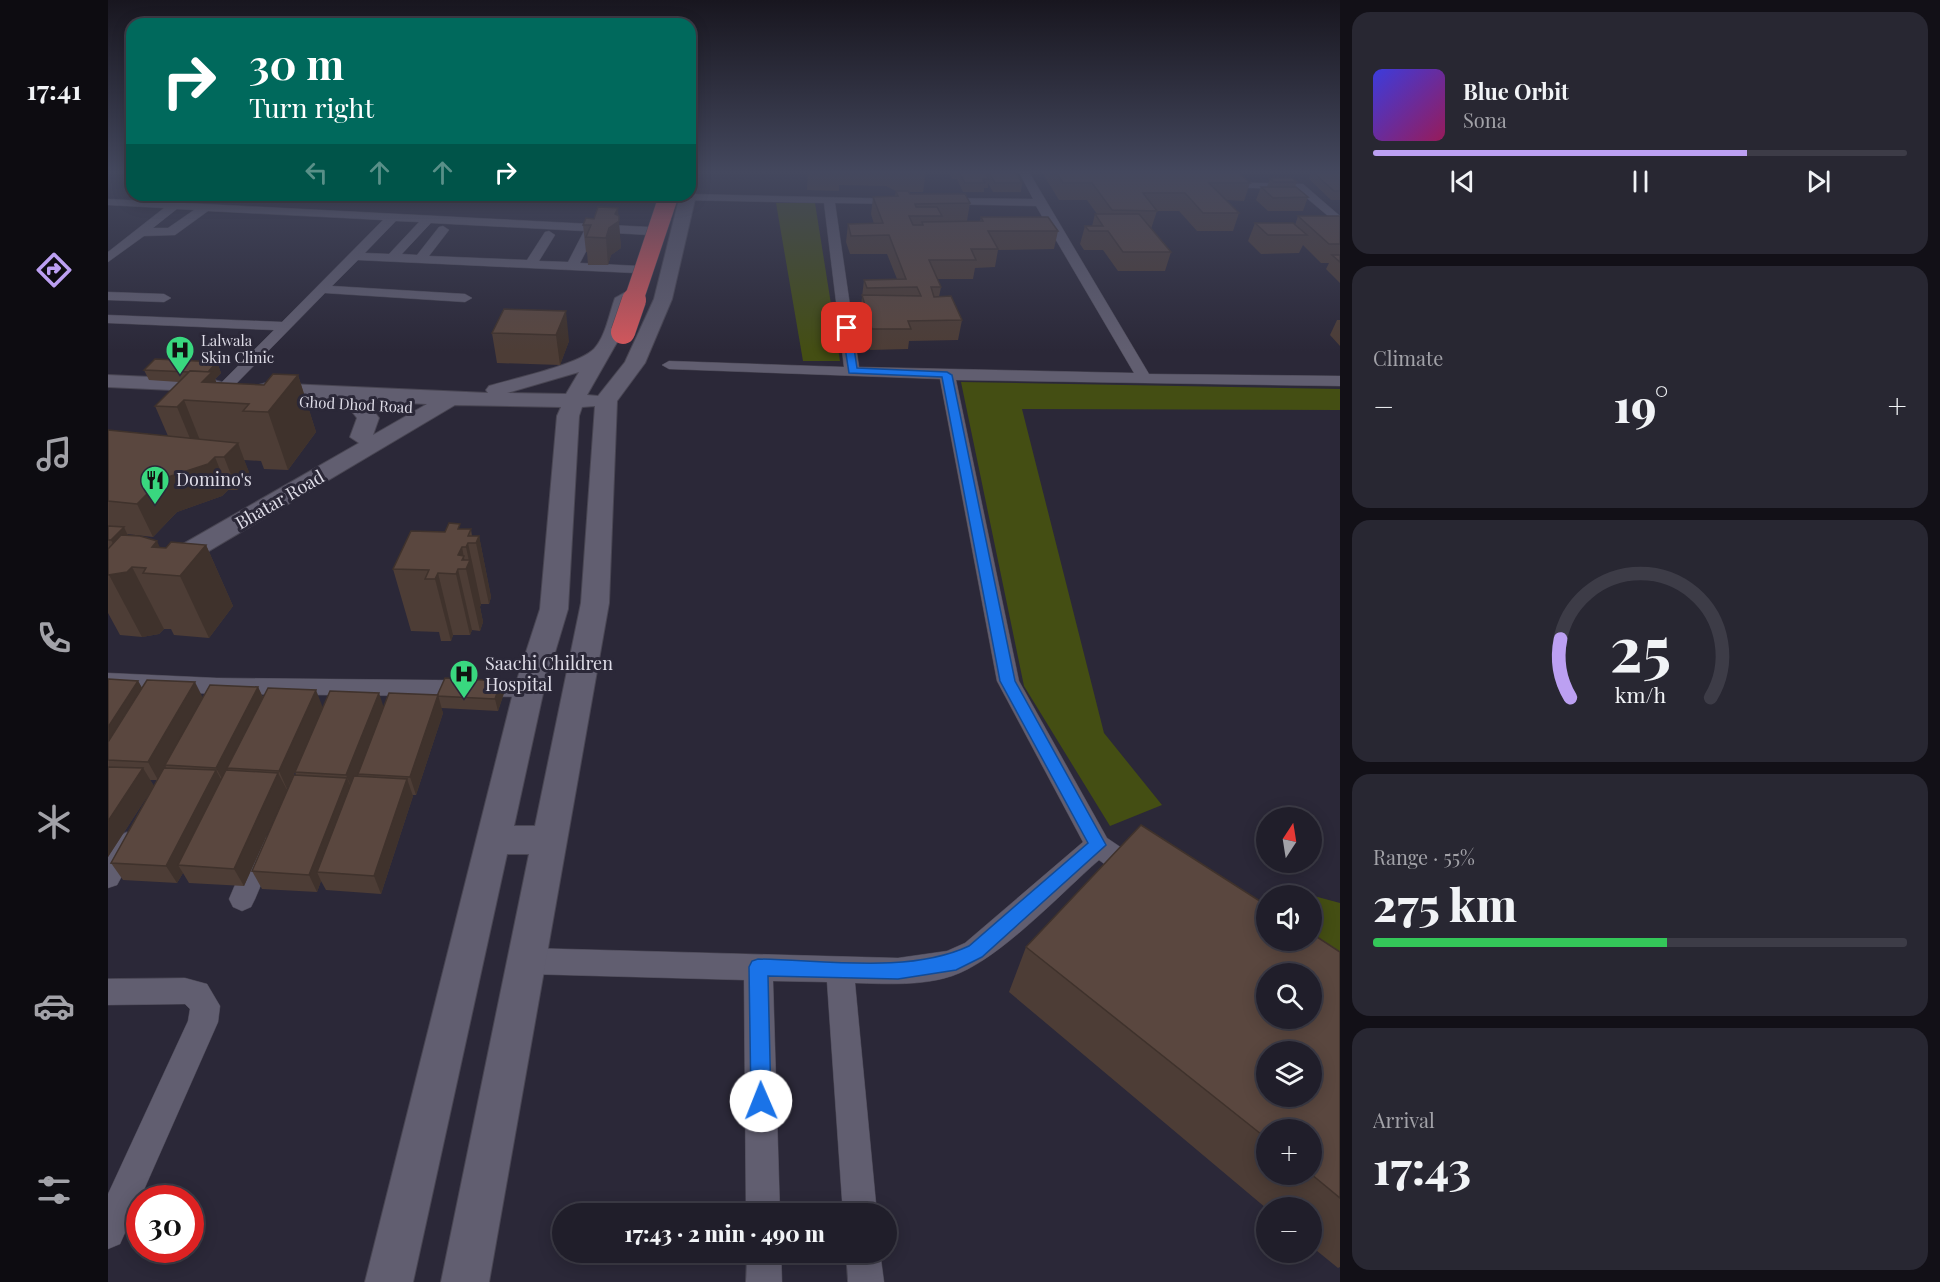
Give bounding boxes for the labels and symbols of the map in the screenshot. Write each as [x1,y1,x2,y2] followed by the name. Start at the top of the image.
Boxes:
[821,302,872,353] pin
[201,330,274,367] place label: Lalwala Skin Clinic
[164,334,196,376] hospital icon: Lalwala Skin Clinic
[298,391,414,417] street label: Ghod Dhod Road
[139,464,171,506] restaurant icon: Domino's
[231,464,329,534] street label: Bhatar Road
[176,467,252,491] place label: Domino's
[485,651,613,696] place label: Saachi Children Hospital
[448,658,480,700] hospital icon: Saachi Children Hospital
[1256,807,1322,873] north arrow
[729,1069,793,1133] position arrow
[126,1185,204,1263] speed limit sign: 30

